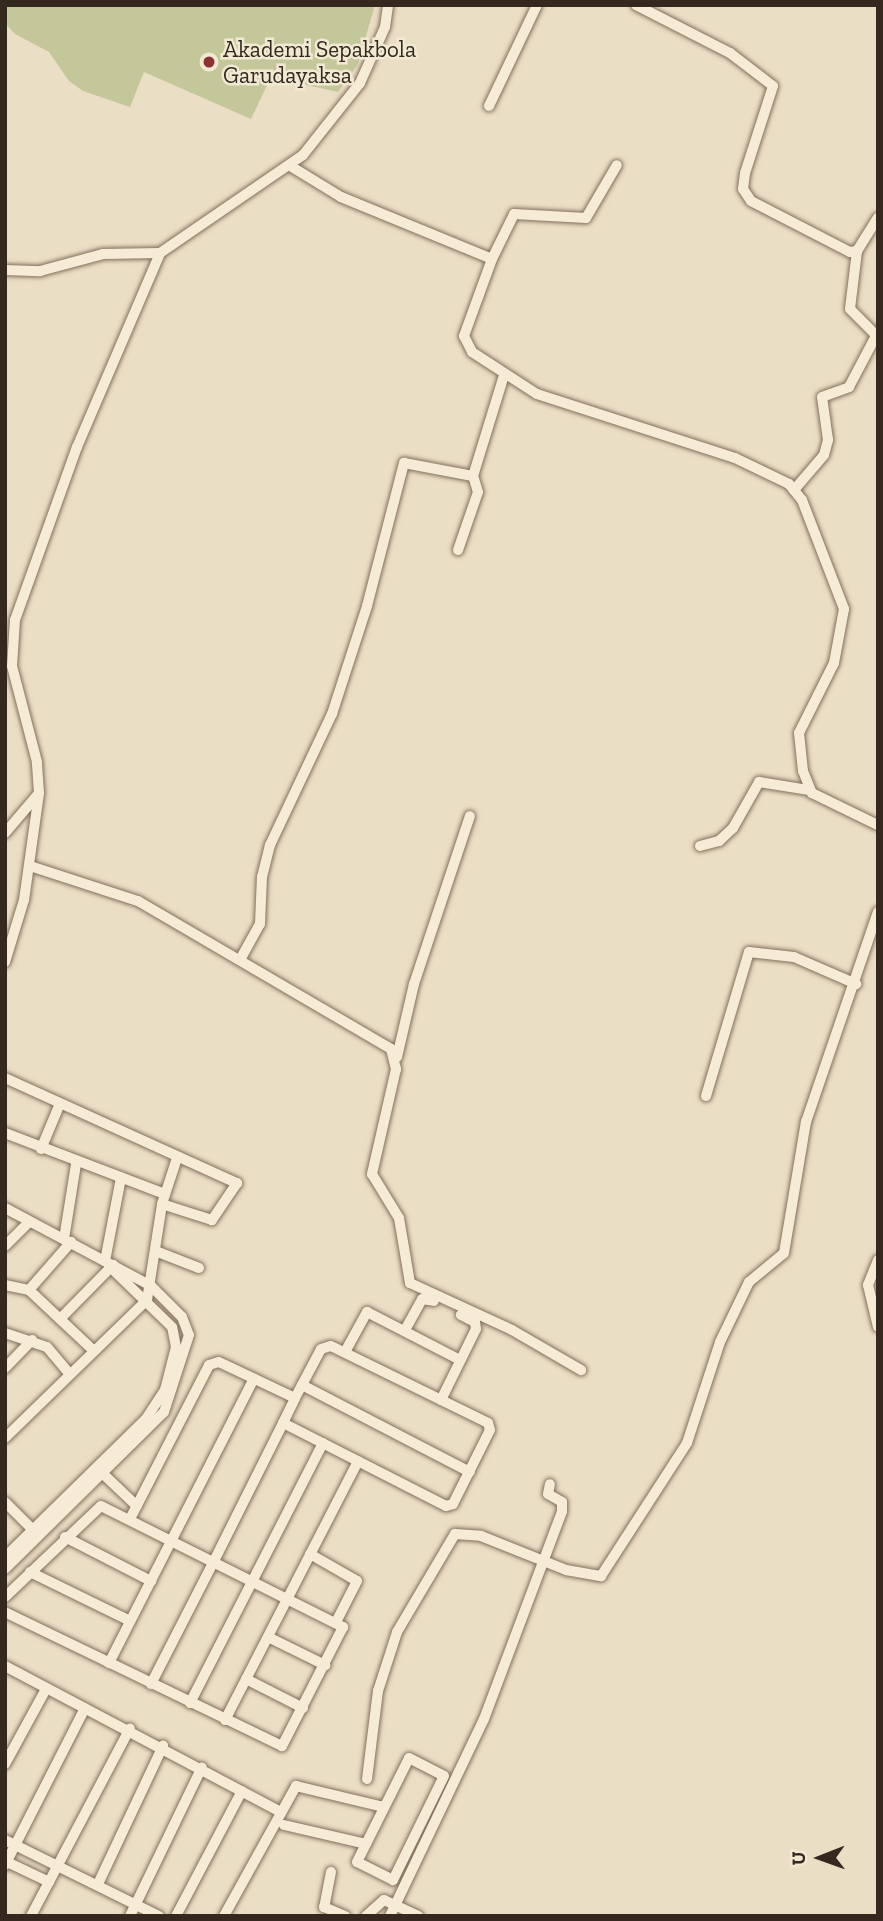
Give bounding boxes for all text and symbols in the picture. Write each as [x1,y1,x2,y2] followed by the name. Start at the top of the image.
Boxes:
[223,35,416,89] place label: Akademi Sepakbola Garudayaksa
[201,54,217,70] marker: Akademi Sepakbola Garudayaksa
[785,1823,855,1893] north arrow
[787,1851,810,1865] text: U

